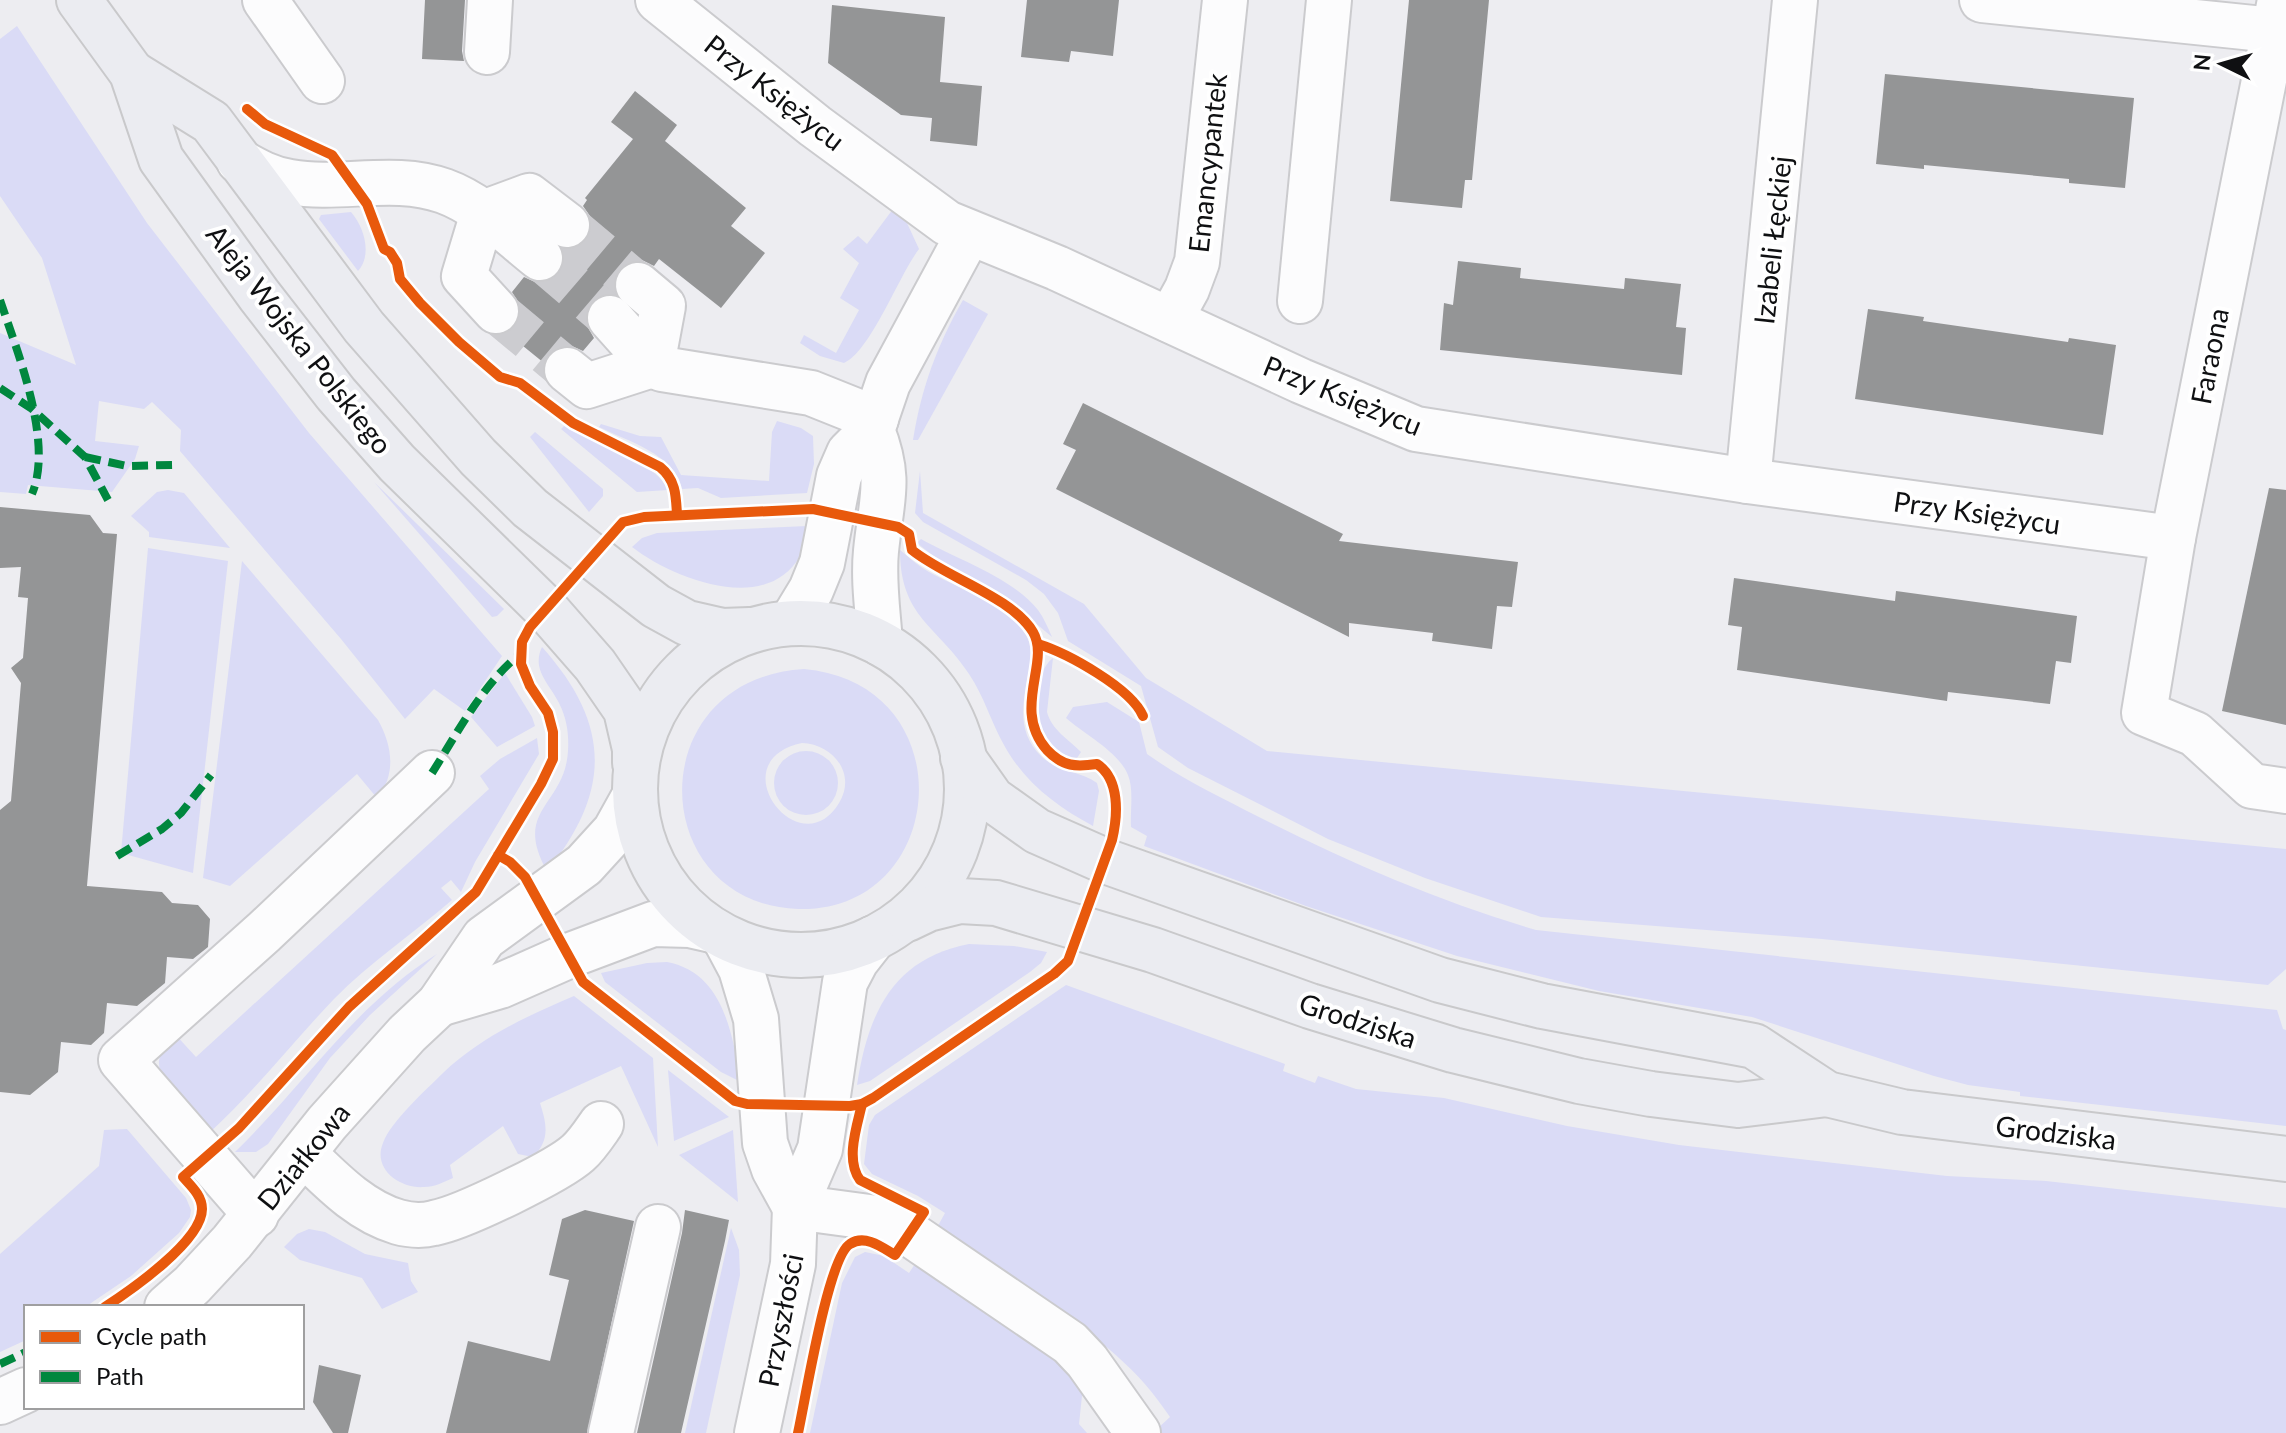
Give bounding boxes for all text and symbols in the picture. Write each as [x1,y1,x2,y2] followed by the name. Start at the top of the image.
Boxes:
[2182,24,2262,104] north arrow
[698,27,852,157] street label: Przy Księżycu
[2187,53,2216,72] text: N
[1181,71,1233,254] street label: Emancypantek
[1746,154,1798,326] street label: Izabeli Łęckiej
[200,218,400,460] street label: Aleja Wojska Polskiego
[2183,305,2235,407] street label: Faraona
[1259,348,1427,442] street label: Przy Księżycu
[1891,483,2063,541] street label: Przy Księżycu
[1295,985,1421,1055] street label: Grodziska
[250,1096,356,1216] street label: Działkowa
[1994,1108,2118,1156] street label: Grodziska
[750,1250,810,1390] street label: Przyszłości
[24,1305,304,1409] legend
[96,1321,207,1350] text: Cycle path
[96,1361,144,1390] text: Path

